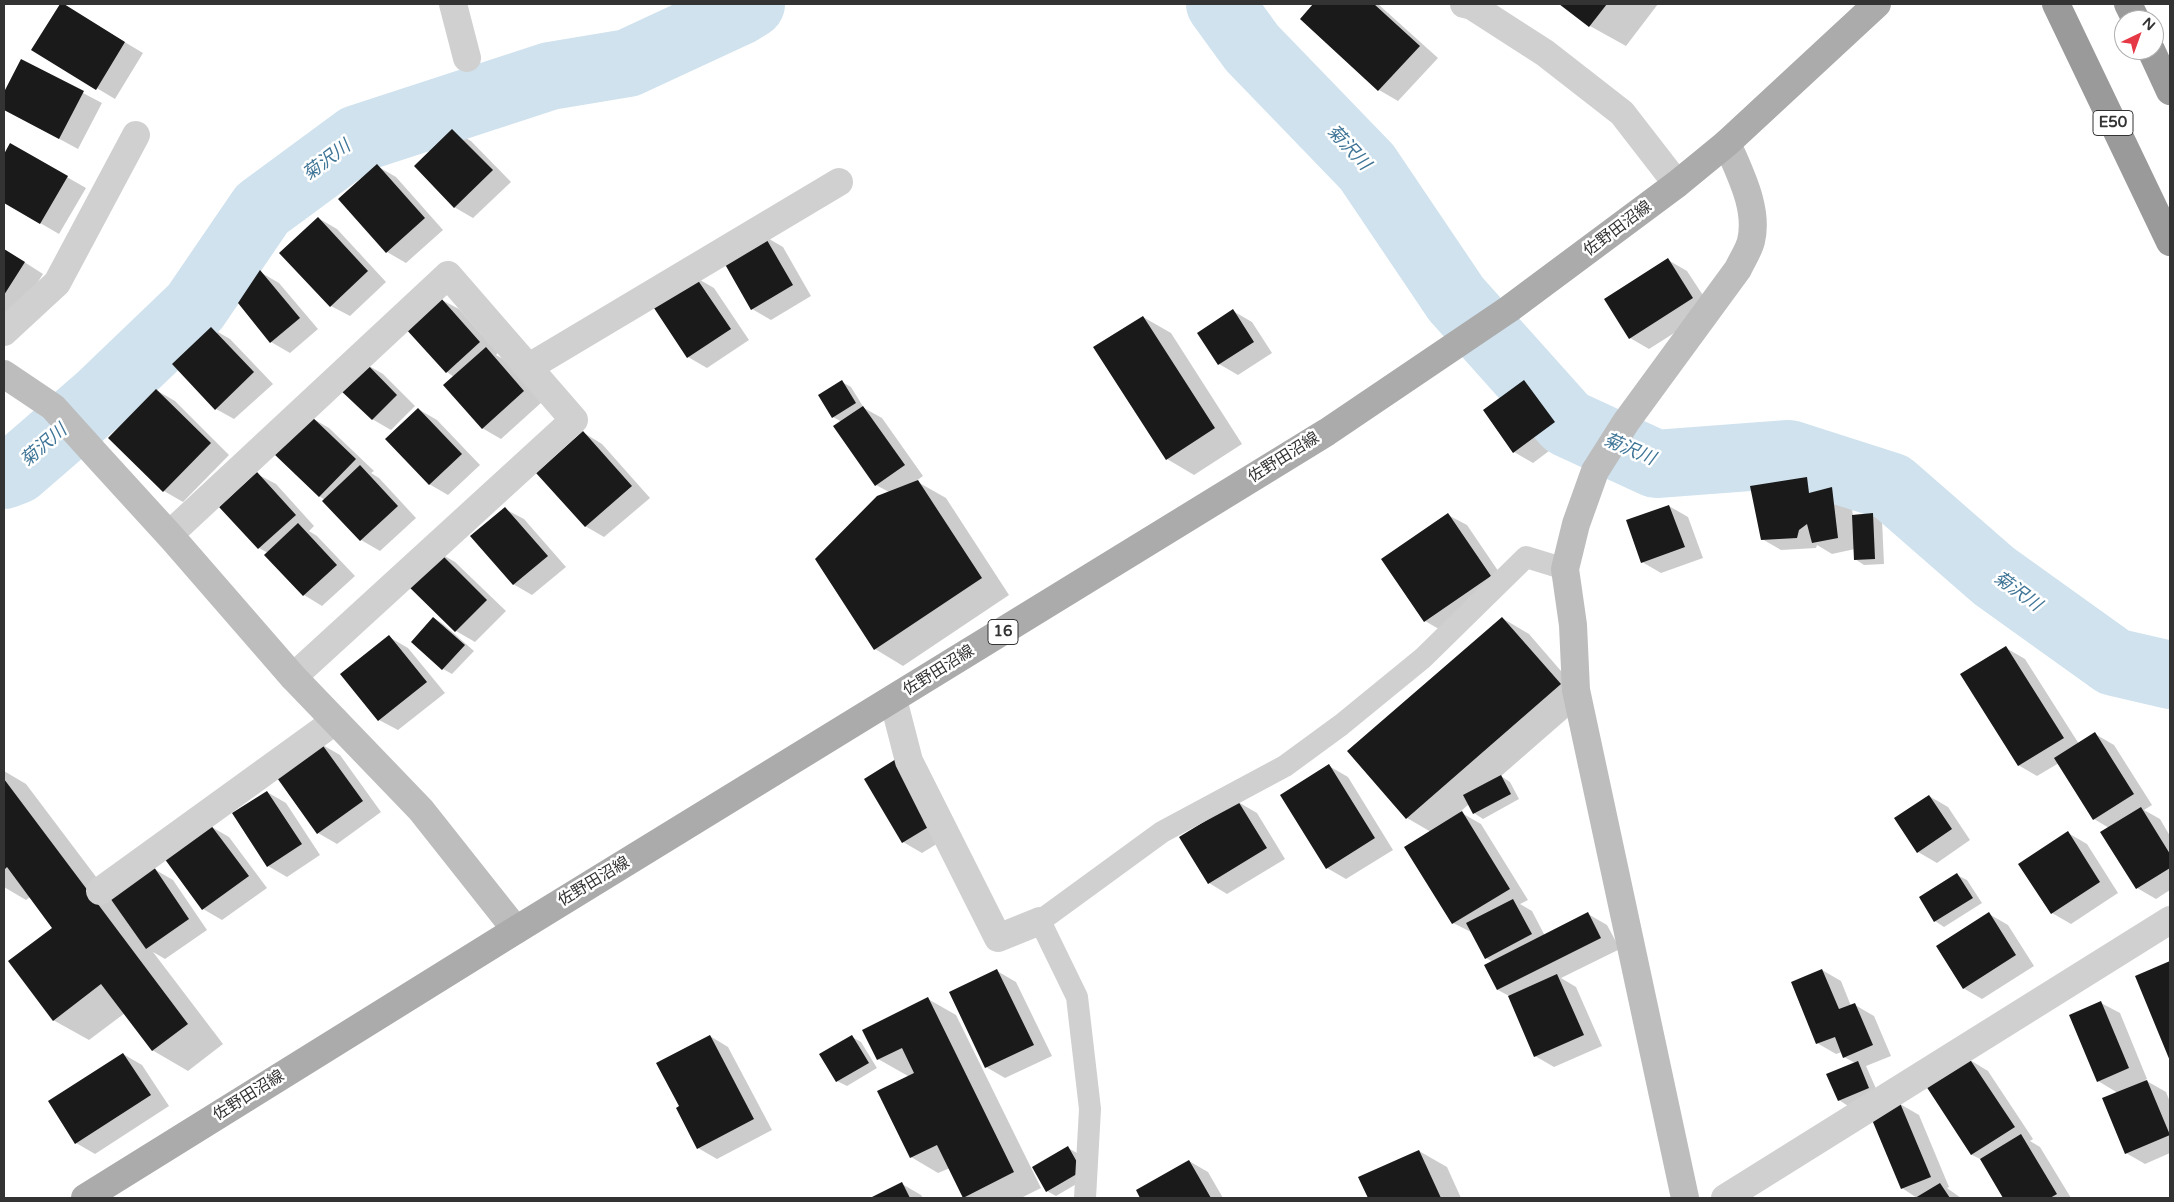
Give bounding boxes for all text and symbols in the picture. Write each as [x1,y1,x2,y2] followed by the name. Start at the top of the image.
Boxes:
[2114,10,2164,60] north arrow
[2139,14,2159,34] text: N
[2093,110,2133,136] road number: E50
[1322,121,1374,175] water label: 菊沢川
[299,136,355,186] water label: 菊沢川
[1580,197,1656,261] street label: 佐野田沼線
[17,420,71,472] water label: 菊沢川
[1245,429,1323,487] street label: 佐野田沼線
[1600,430,1658,470] water label: 菊沢川
[1989,567,2045,617] water label: 菊沢川
[988,620,1018,644] road number: 16
[900,642,978,700] street label: 佐野田沼線
[555,853,633,911] street label: 佐野田沼線
[210,1067,288,1125] street label: 佐野田沼線

